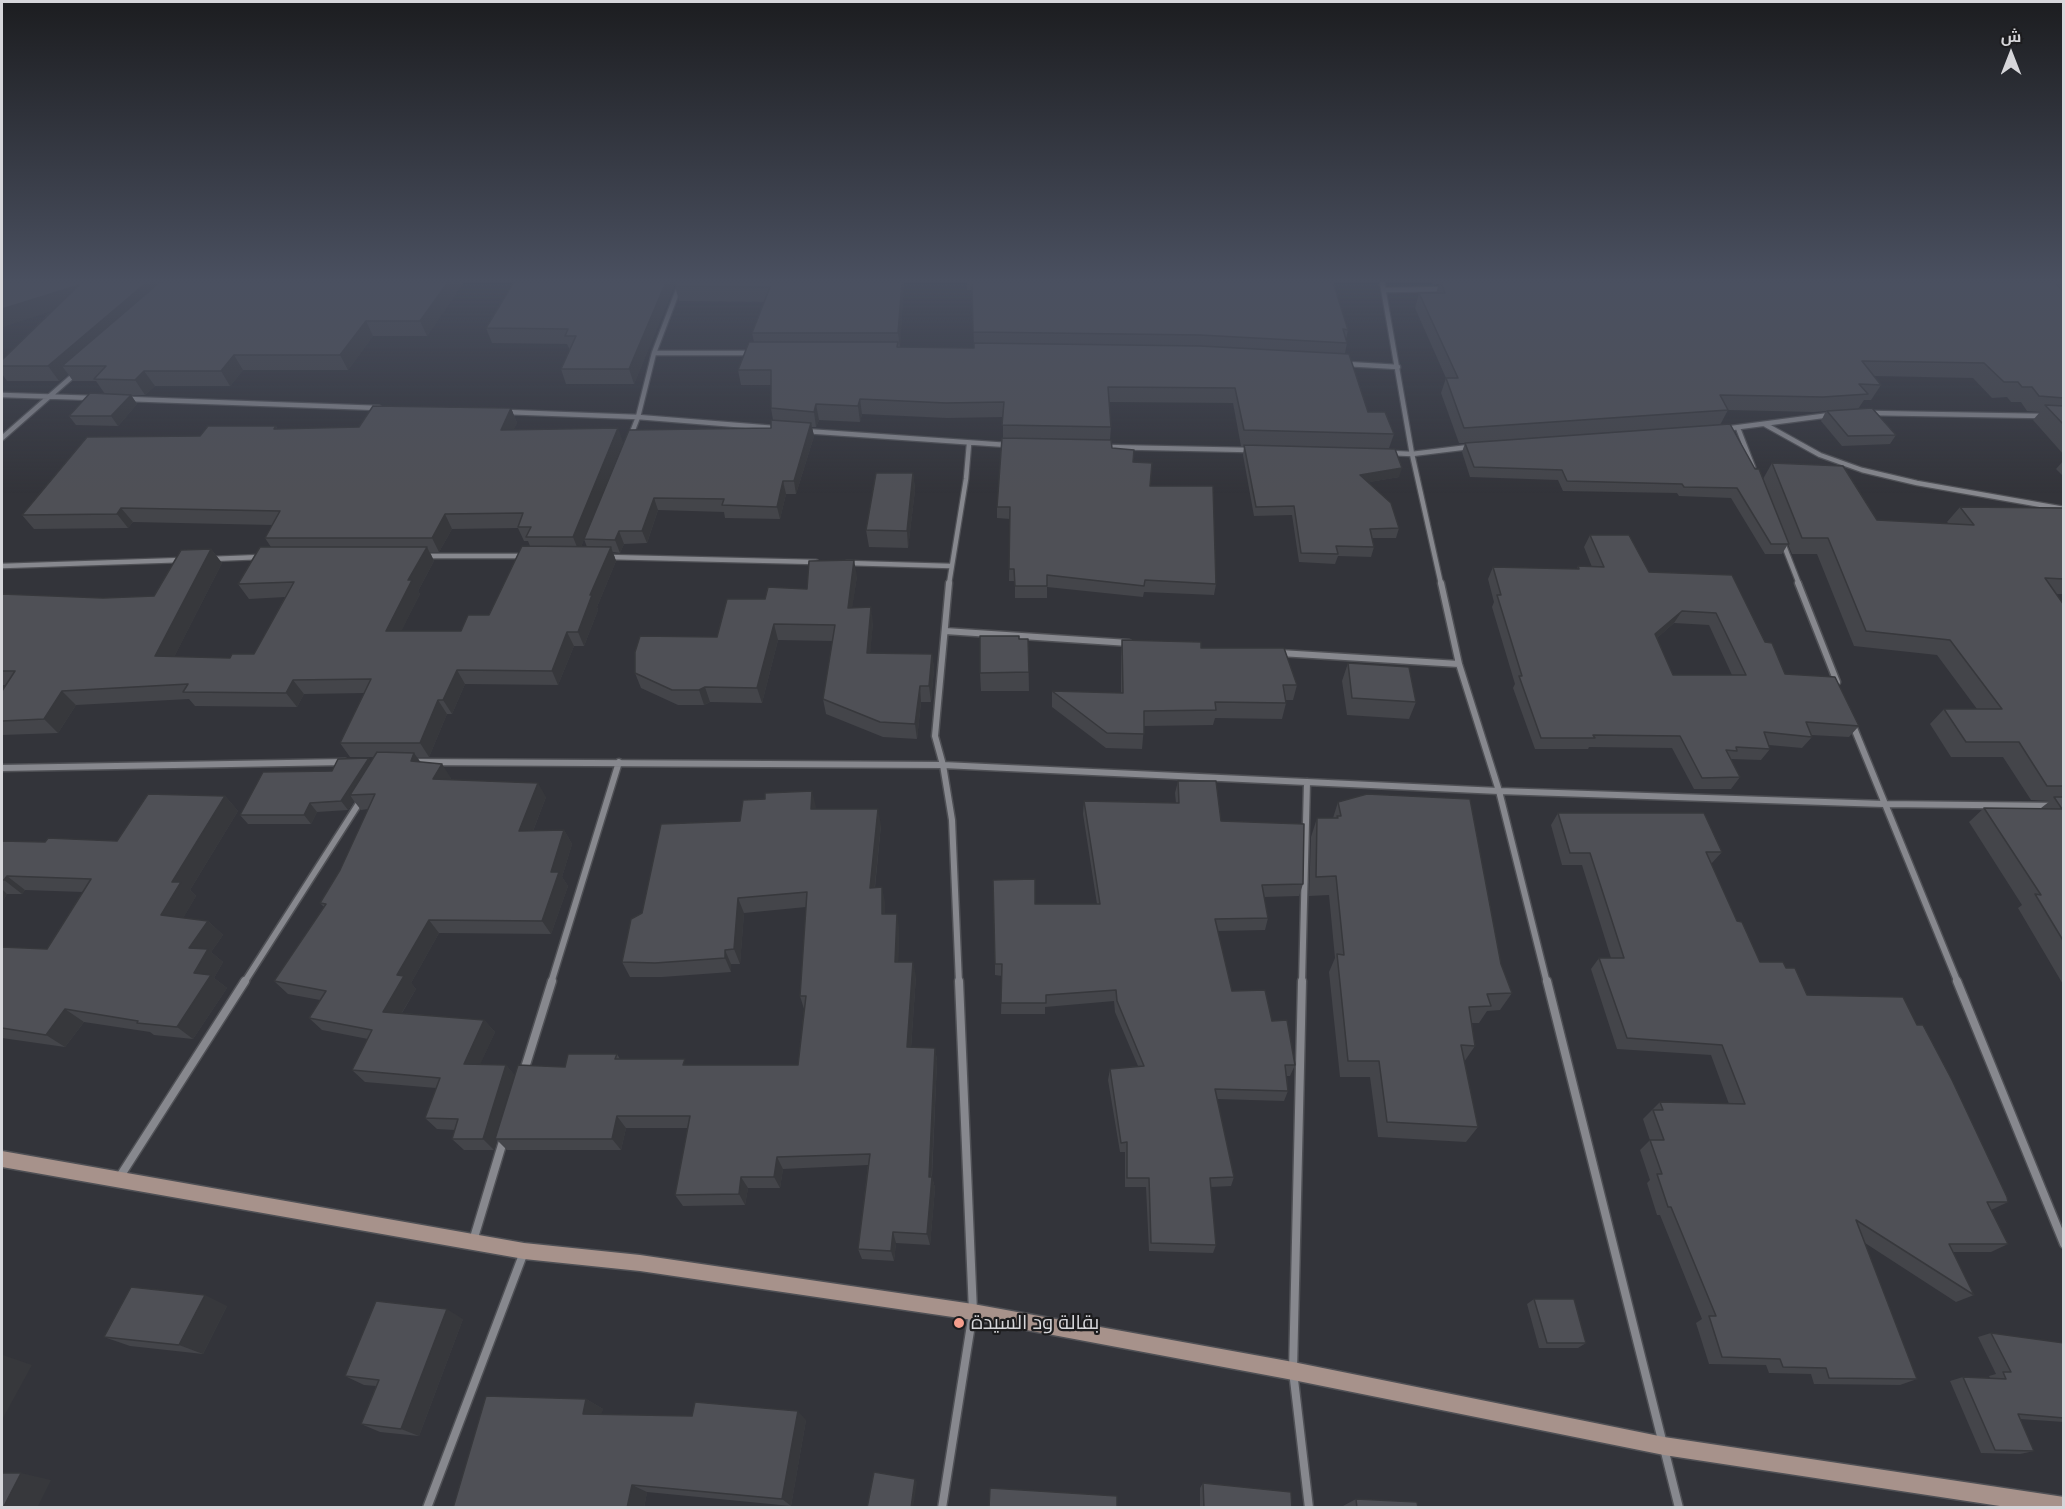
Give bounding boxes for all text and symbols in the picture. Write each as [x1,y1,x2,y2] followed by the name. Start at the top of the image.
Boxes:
[1981,24,2041,84] north arrow
[2001,26,2021,46] text: ش
[971,1311,1099,1335] place label: بقالة ود السيدة
[952,1316,966,1330] marker: بقالة ود السيدة

